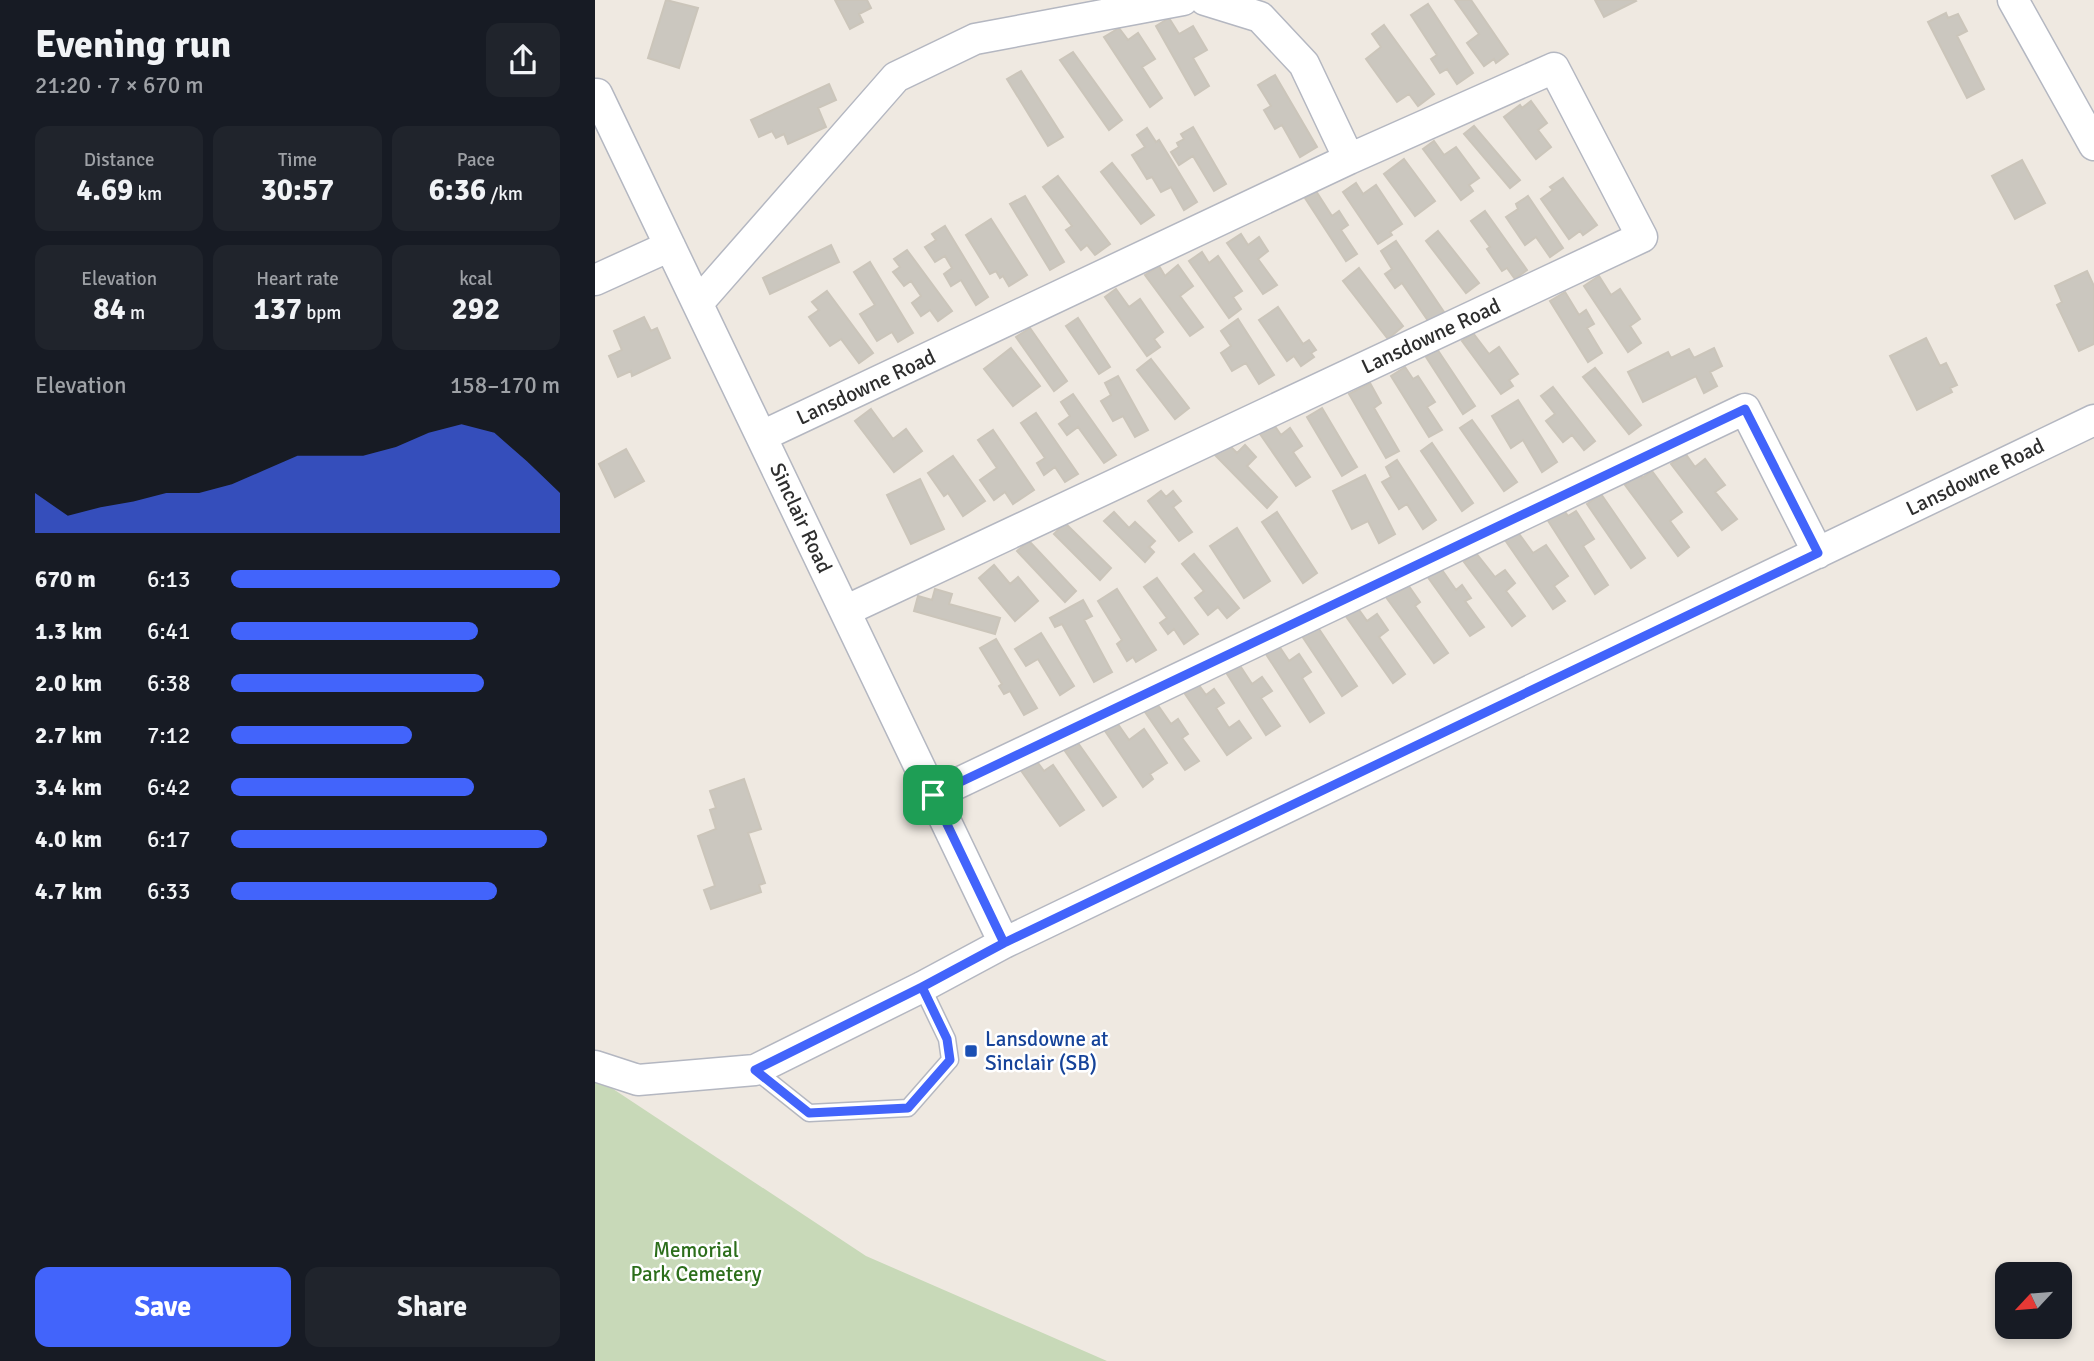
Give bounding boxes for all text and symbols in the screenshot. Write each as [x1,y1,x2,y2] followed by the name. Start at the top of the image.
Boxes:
[35,21,231,68] text: Evening run
[486,23,560,97] button: share
[35,71,204,100] text: 21:20 · 7 × 670 m
[84,148,155,172] text: Distance
[278,148,317,172] text: Time
[457,148,495,172] text: Pace
[76,172,133,209] text: 4.69
[261,172,334,209] text: 30:57
[429,172,486,209] text: 6:36
[133,182,162,206] text: km
[486,182,523,206] text: /km
[81,267,157,291] text: Elevation
[256,267,339,291] text: Heart rate
[459,267,492,291] text: kcal
[93,291,126,328] text: 84
[253,291,302,328] text: 137
[452,291,500,328] text: 292
[1357,292,1505,380] street label: Lansdowne Road
[126,301,145,325] text: m
[302,301,342,325] text: bpm
[792,343,940,431] street label: Lansdowne Road
[35,371,127,400] text: Elevation
[450,371,560,400] text: 158–170 m
[1902,432,2048,522] street label: Lansdowne Road
[764,459,838,577] street label: Sinclair Road
[35,565,96,594] text: 670 m
[147,565,190,594] text: 6:13
[35,617,102,646] text: 1.3 km
[147,617,190,646] text: 6:41
[35,669,102,698] text: 2.0 km
[147,669,190,698] text: 6:38
[35,721,102,750] text: 2.7 km
[147,721,190,750] text: 7:12
[903,765,963,825] pin
[35,773,102,802] text: 3.4 km
[147,773,190,802] text: 6:42
[914,776,952,814] icon: arrive
[35,825,102,854] text: 4.0 km
[147,825,190,854] text: 6:17
[35,877,102,906] text: 4.7 km
[147,877,190,906] text: 6:33
[985,1026,1108,1076] place label: Lansdowne at Sinclair (SB)
[963,1043,979,1059] marker: Lansdowne at Sinclair (SB)
[630,1237,762,1287] park label: Memorial Park Cemetery
[1995,1262,2072,1339] north arrow
[1995,1262,2072,1339] map controls
[35,1267,291,1347] button: Save
[305,1267,560,1347] button: Share

